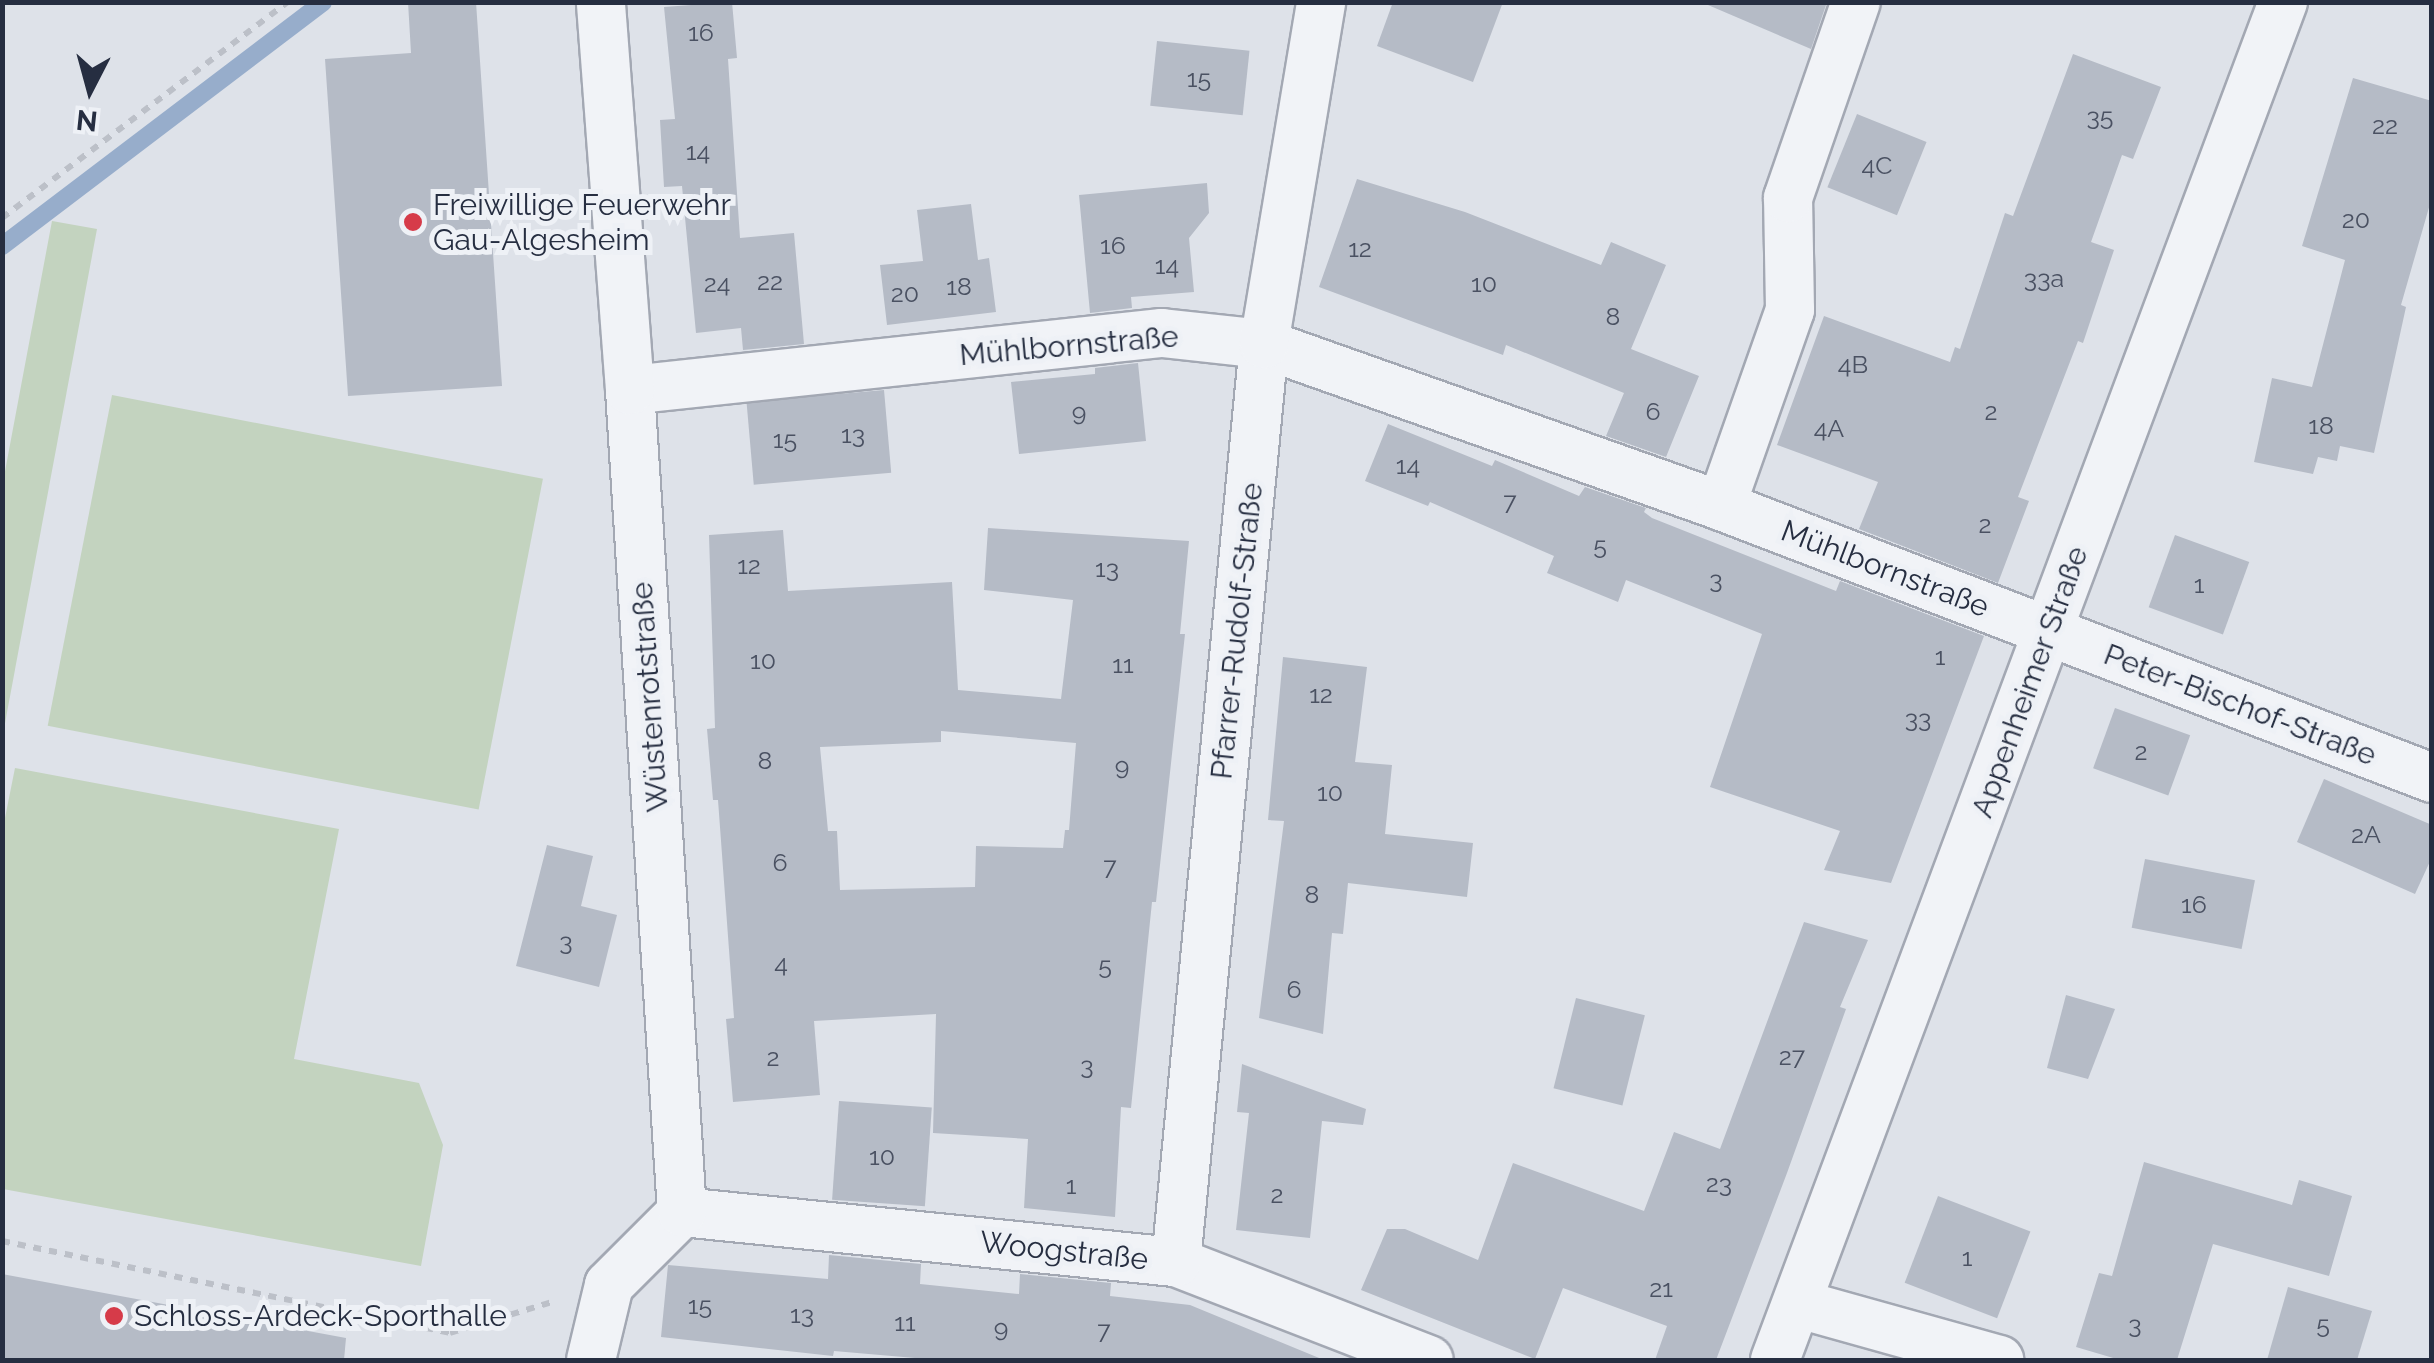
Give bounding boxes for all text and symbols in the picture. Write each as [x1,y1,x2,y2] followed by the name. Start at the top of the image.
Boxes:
[688,17,714,47] house number: 16
[40,40,140,140] north arrow
[1187,63,1211,93] house number: 15
[2087,101,2113,131] house number: 35
[74,103,99,138] text: N
[2372,110,2398,140] house number: 22
[686,136,710,166] house number: 14
[1862,150,1892,180] house number: 4C
[433,187,731,258] place label: Freiwillige Feuerwehr Gau-Algesheim
[2342,204,2370,234] house number: 20
[402,211,424,233] marker: Freiwillige Feuerwehr Gau-Algesheim
[1100,230,1126,260] house number: 16
[1348,233,1372,263] house number: 12
[1155,250,1179,280] house number: 14
[2024,263,2064,293] house number: 33a
[757,266,783,296] house number: 22
[704,268,730,298] house number: 24
[1471,268,1497,298] house number: 10
[946,271,972,301] house number: 18
[891,278,919,308] house number: 20
[1606,301,1620,331] house number: 8
[958,318,1180,374] street label: Mühlbornstraße
[1838,349,1868,379] house number: 4B
[1645,396,1661,426] house number: 6
[1984,396,1998,426] house number: 2
[1072,397,1086,427] house number: 9
[2308,410,2334,440] house number: 18
[1814,413,1844,443] house number: 4A
[841,419,865,449] house number: 13
[773,424,797,454] house number: 15
[1396,450,1420,480] house number: 14
[1204,481,1270,781] street label: Pfarrer-Rudolf-Straße
[1503,486,1517,516] house number: 7
[1978,509,1992,539] house number: 2
[1776,513,1994,625] street label: Mühlbornstraße
[1593,530,1607,560] house number: 5
[1964,541,2096,823] street label: Appenheimer Straße
[737,550,761,580] house number: 12
[1095,553,1119,583] house number: 13
[1709,564,1723,594] house number: 3
[2194,569,2204,599] house number: 1
[624,581,676,813] street label: Wüstenrotstraße
[2099,636,2381,774] street label: Peter-Bischof-Straße
[1935,641,1945,671] house number: 1
[750,645,776,675] house number: 10
[1112,649,1134,679] house number: 11
[1309,679,1333,709] house number: 12
[1905,703,1931,733] house number: 33
[2134,736,2148,766] house number: 2
[758,745,772,775] house number: 8
[1115,751,1129,781] house number: 9
[1317,777,1343,807] house number: 10
[2351,819,2381,849] house number: 2A
[772,847,788,877] house number: 6
[1103,851,1117,881] house number: 7
[1305,879,1319,909] house number: 8
[2181,889,2207,919] house number: 16
[559,926,573,956] house number: 3
[774,948,788,978] house number: 4
[1098,950,1112,980] house number: 5
[1286,974,1302,1004] house number: 6
[1779,1041,1805,1071] house number: 27
[766,1042,780,1072] house number: 2
[1080,1050,1094,1080] house number: 3
[869,1141,895,1171] house number: 10
[1706,1168,1732,1198] house number: 23
[1066,1170,1076,1200] house number: 1
[1270,1179,1284,1209] house number: 2
[978,1224,1150,1278] street label: Woogstraße
[1962,1242,1972,1272] house number: 1
[1649,1273,1673,1303] house number: 21
[688,1290,712,1320] house number: 15
[134,1298,507,1334] place label: Schloss-Ardeck-Sporthalle
[790,1299,814,1329] house number: 13
[103,1305,125,1327] marker: Schloss-Ardeck-Sporthalle
[894,1307,916,1337] house number: 11
[2128,1309,2142,1339] house number: 3
[2316,1309,2330,1339] house number: 5
[994,1313,1008,1343] house number: 9
[1097,1315,1111,1345] house number: 7

